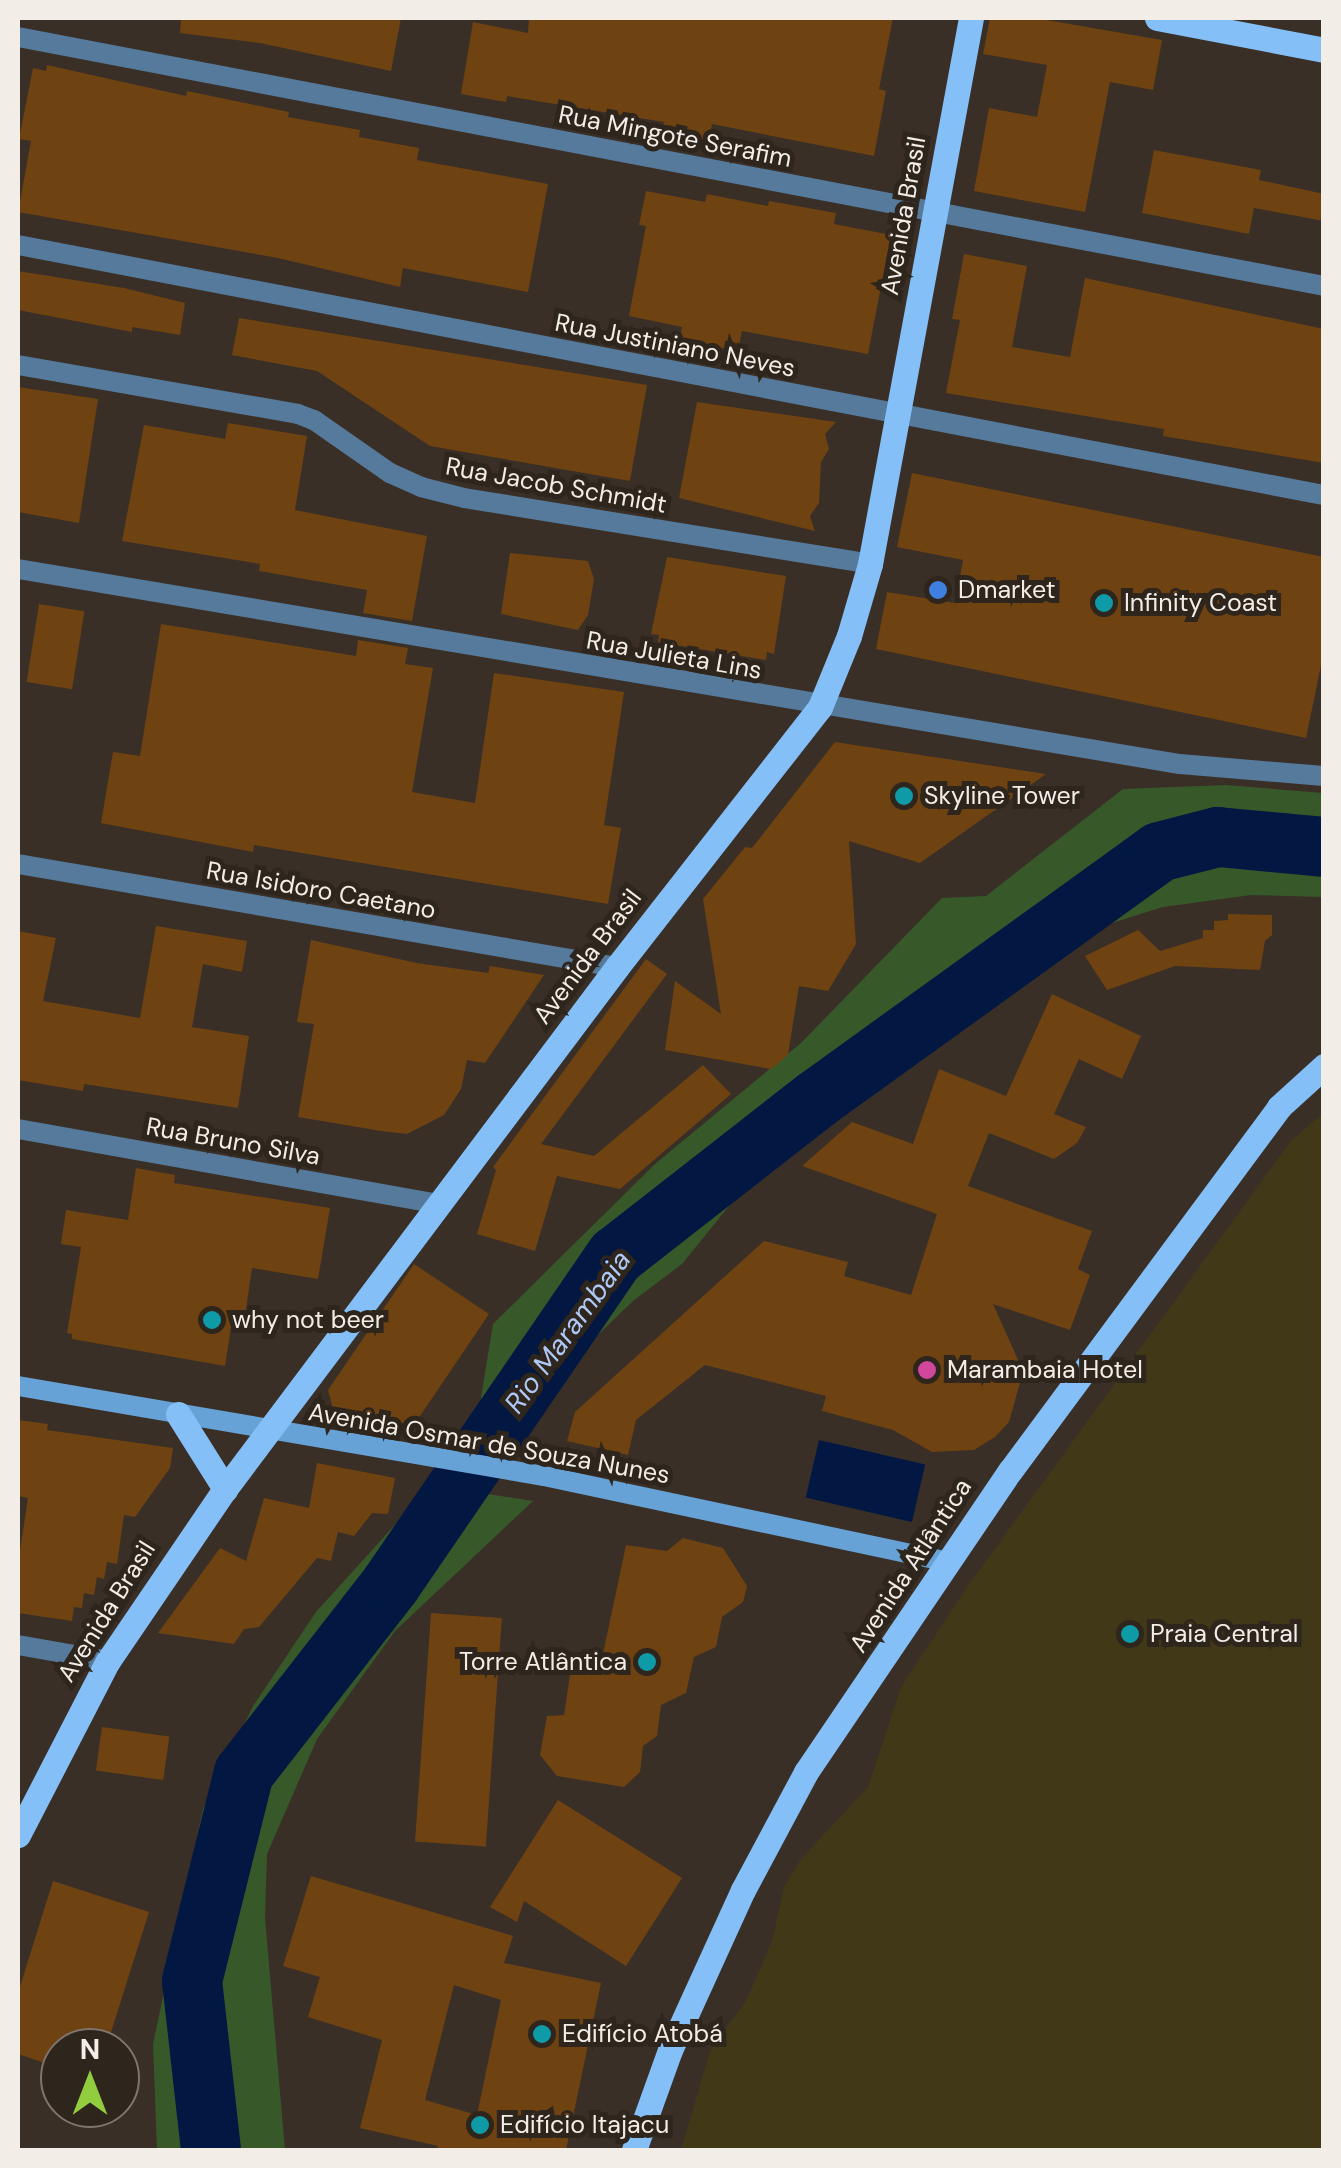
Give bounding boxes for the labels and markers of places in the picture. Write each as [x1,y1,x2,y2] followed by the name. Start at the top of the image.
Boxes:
[958,575,1056,605] place label: Dmarket
[927,579,949,601] marker: Dmarket
[1124,588,1277,618] place label: Infinity Coast
[1093,592,1115,614] marker: Infinity Coast
[924,781,1080,811] place label: Skyline Tower
[893,785,915,807] marker: Skyline Tower
[232,1305,384,1335] place label: why not beer
[201,1309,223,1331] marker: why not beer
[947,1355,1143,1385] place label: Marambaia Hotel
[916,1359,938,1381] marker: Marambaia Hotel
[1150,1619,1298,1649] place label: Praia Central
[1119,1623,1141,1645] marker: Praia Central
[459,1647,627,1677] place label: Torre Atlântica
[636,1651,658,1673] marker: Torre Atlântica
[562,2019,723,2049] place label: Edifício Atobá
[531,2023,553,2045] marker: Edifício Atobá
[500,2110,669,2140] place label: Edifício Itajacu
[469,2114,491,2136] marker: Edifício Itajacu

